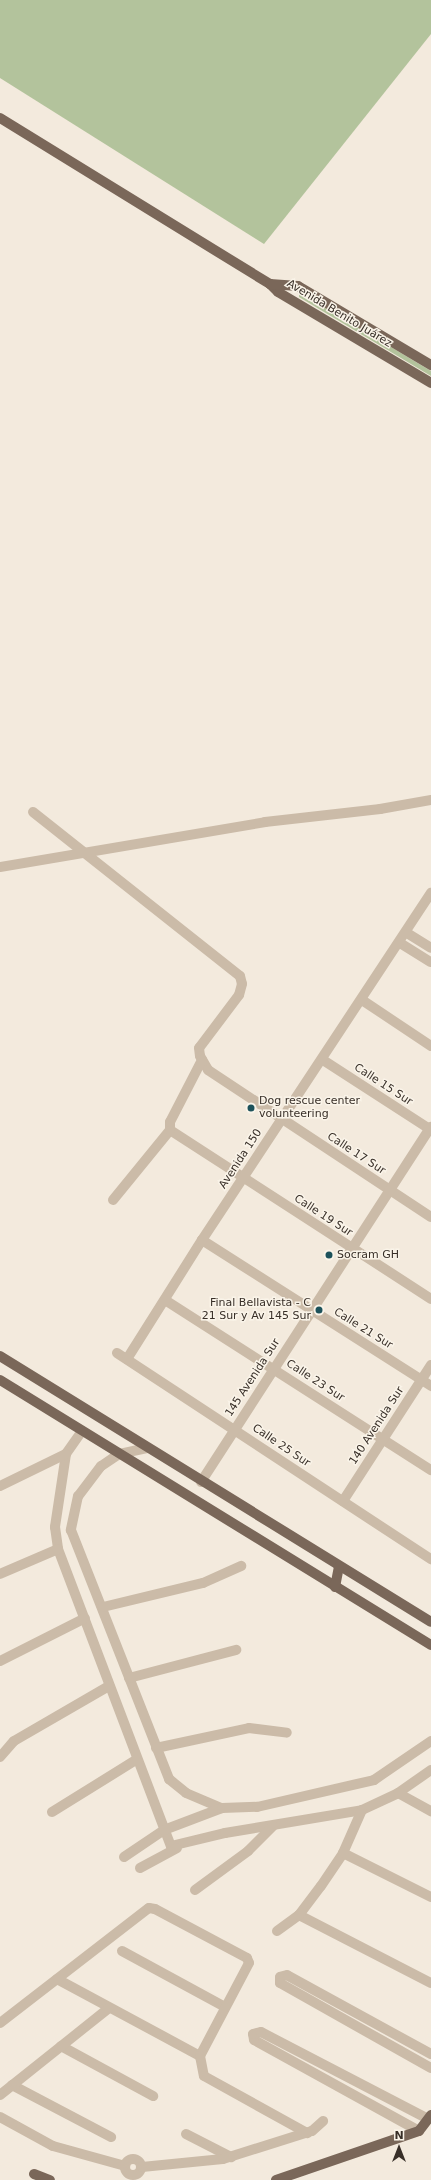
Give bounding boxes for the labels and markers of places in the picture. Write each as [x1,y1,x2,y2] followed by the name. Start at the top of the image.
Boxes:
[259,1095,360,1121] place label: Dog rescue center volunteering
[246,1103,256,1113] marker: Dog rescue center volunteering
[337,1248,399,1262] place label: Socram GH
[324,1250,334,1260] marker: Socram GH
[202,1297,311,1323] place label: Final Bellavista - C 21 Sur y Av 145 Sur
[314,1305,324,1315] marker: Final Bellavista - C 21 Sur y Av 145 Sur

